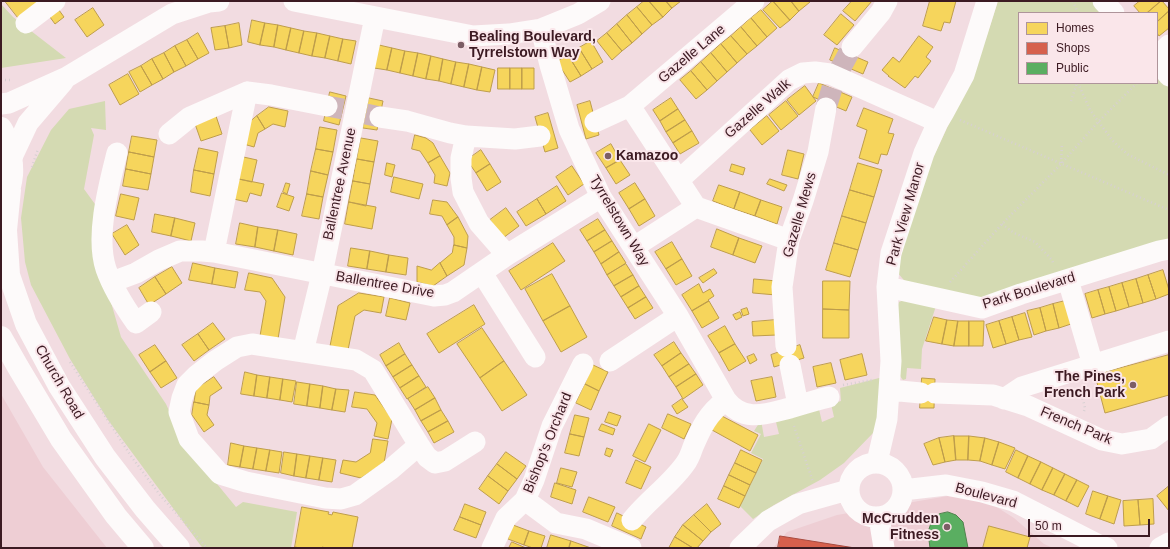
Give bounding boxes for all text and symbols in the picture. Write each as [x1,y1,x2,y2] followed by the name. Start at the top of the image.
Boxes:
[1018,12,1158,84] legend
[655,21,729,87] street label: Gazelle Lane
[1056,21,1094,35] text: Homes
[469,29,596,62] place label: Bealing Boulevard, Tyrrelstown Way
[456,40,466,50] marker: Bealing Boulevard, Tyrrelstown Way
[1056,41,1090,55] text: Shops
[1056,61,1089,75] text: Public
[722,76,794,142] street label: Gazelle Walk
[320,126,360,242] street label: Ballentree Avenue
[616,148,678,164] place label: Kamazoo
[603,151,613,161] marker: Kamazoo
[883,161,929,267] street label: Park View Manor
[780,170,820,260] street label: Gazelle Mews
[585,173,653,269] street label: Tyrrelstown Way
[334,268,436,302] street label: Ballentree Drive
[981,269,1077,313] street label: Park Boulevard
[31,342,87,422] street label: Church Road
[1044,369,1125,402] place label: The Pines, French Park
[1128,380,1138,390] marker: The Pines, French Park
[520,390,576,496] street label: Bishop's Orchard
[1038,403,1114,449] street label: French Park
[953,480,1019,512] street label: Boulevard
[862,511,939,544] place label: McCrudden Fitness
[1030,511,1152,537] scale bar
[1035,519,1062,533] text: 50 m
[942,522,952,532] marker: McCrudden Fitness

